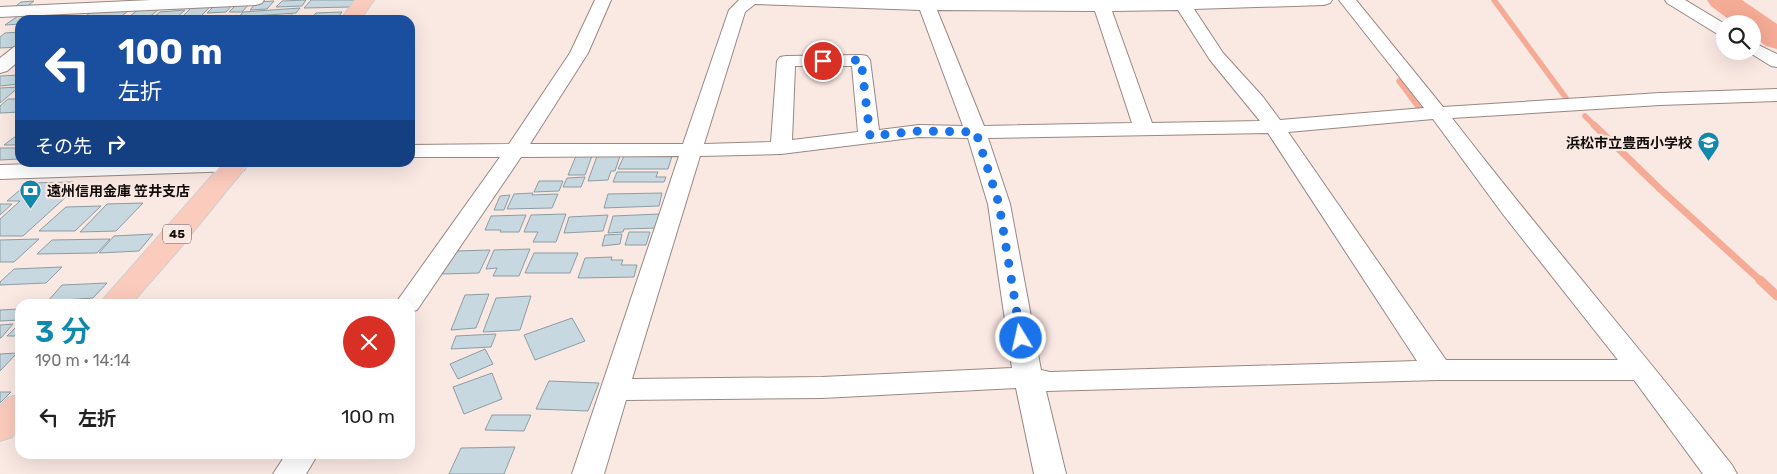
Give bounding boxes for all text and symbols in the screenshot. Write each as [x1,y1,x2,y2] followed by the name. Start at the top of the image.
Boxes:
[1716,15,1761,60] map controls
[1716,15,1761,60] button: search
[118,31,223,73] text: 100 m
[35,35,100,100] icon: left
[802,40,844,82] pin
[809,47,837,75] icon: arrive
[118,78,162,105] text: 左折
[102,130,130,158] icon: right
[1696,131,1720,162] school or university icon: 浜松市立豊西小学校
[35,135,92,158] text: その先
[1566,135,1692,152] place label: 浜松市立豊西小学校
[19,179,43,210] bank icon: 遠州信用金庫 笠井支店
[47,183,190,200] place label: 遠州信用金庫 笠井支店
[163,224,191,243] road number: 45
[994,311,1046,363] position arrow
[35,314,91,350] text: 3 分
[343,316,395,368] button: close
[35,351,130,370] text: 190 m · 14:14
[35,403,63,431] icon: left
[341,405,395,428] text: 100 m
[78,407,116,430] text: 左折

